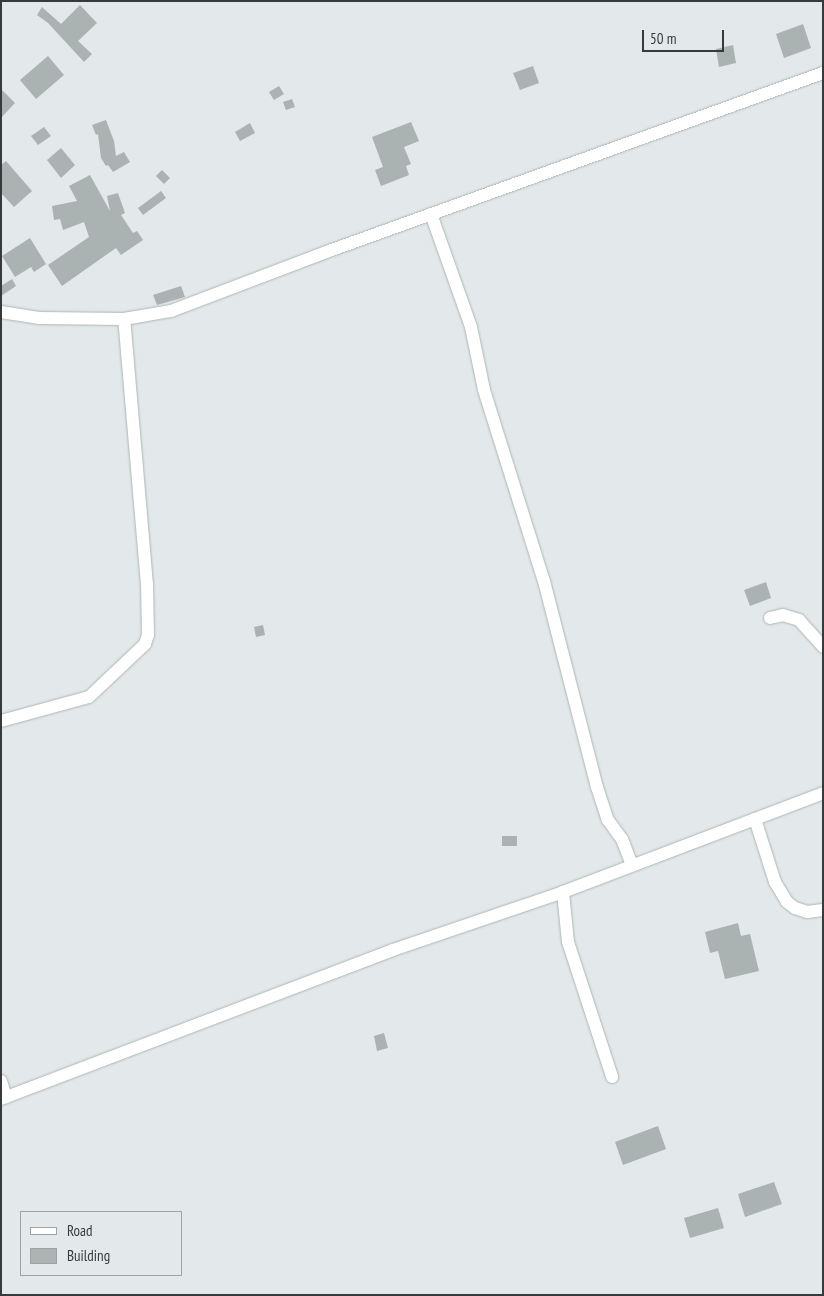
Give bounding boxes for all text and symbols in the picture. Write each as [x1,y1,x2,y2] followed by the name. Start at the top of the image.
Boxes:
[644,20,726,52] scale bar
[650,29,676,48] text: 50 m
[20,1211,182,1276] legend
[67,1221,93,1240] text: Road
[67,1246,110,1265] text: Building

